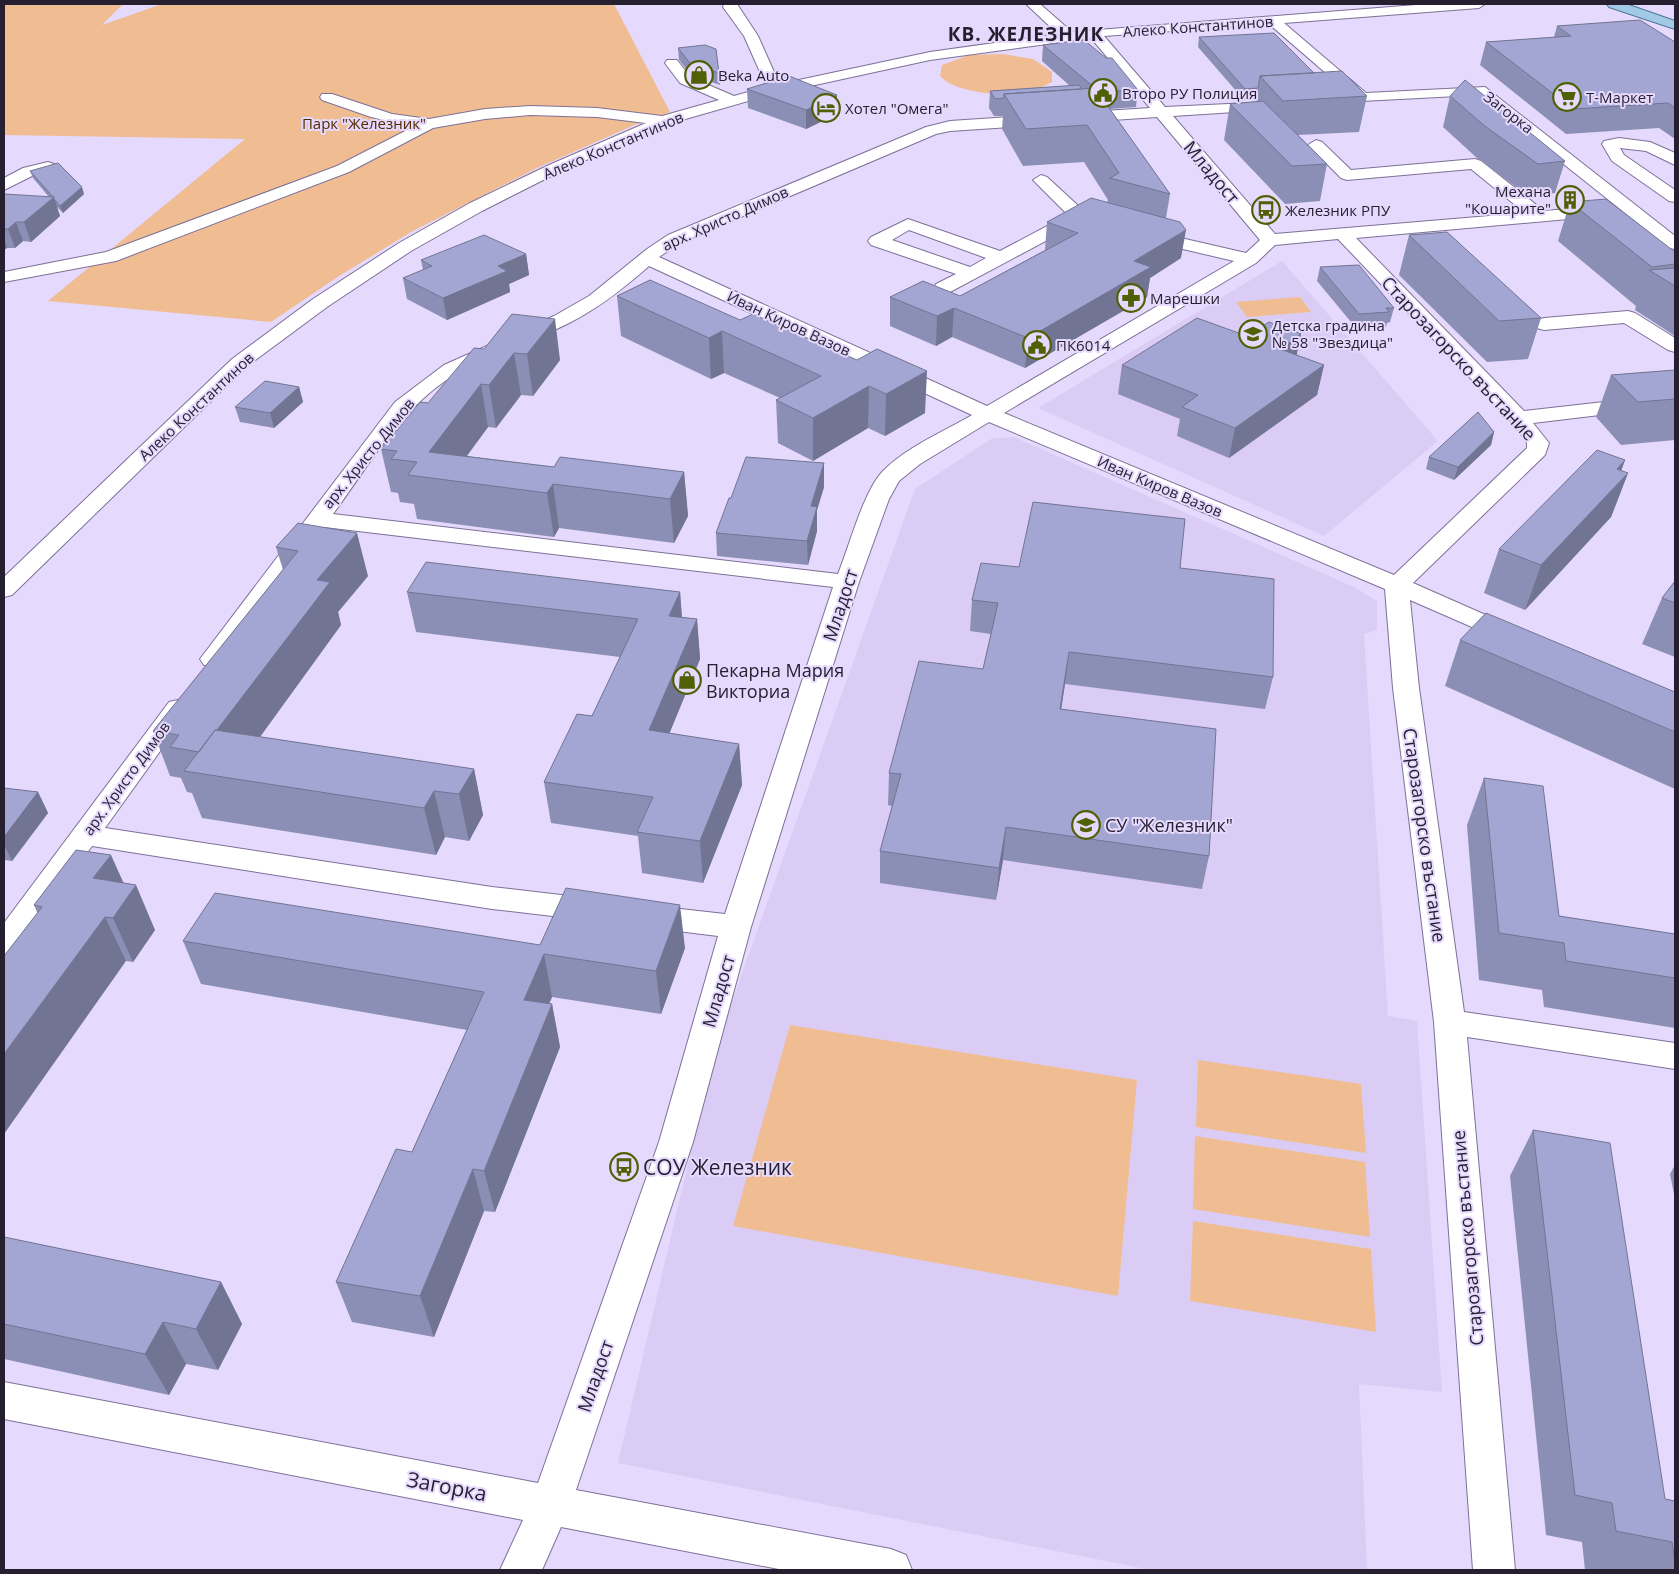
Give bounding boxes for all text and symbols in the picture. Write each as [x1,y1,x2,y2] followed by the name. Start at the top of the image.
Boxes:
[1122,11,1274,41] street label: Алеко Константинов
[948,21,1104,47] district label: КВ. ЖЕЛЕЗНИК
[684,60,714,90] shop icon: Beka Auto
[718,65,789,85] place label: Beka Auto
[1088,78,1118,108] public building icon: Второ РУ Полиция
[1552,82,1582,112] supermarket icon: Т-Маркет
[1122,83,1257,103] place label: Второ РУ Полиция
[1480,86,1538,138] street label: Загорка
[1586,87,1653,107] place label: Т-Маркет
[811,93,841,123] hotel icon: Хотел "Омега"
[845,98,949,118] place label: Хотел "Омега"
[540,106,686,184] street label: Алеко Константинов
[302,113,426,133] park label: Парк "Железник"
[1179,136,1246,209] street label: Младост
[659,181,791,255] street label: арх. Христо Димов
[1465,181,1551,218] place label: Механа "Кошарите"
[1555,185,1585,215] building icon: Механа "Кошарите"
[1251,195,1281,225] bus stop icon: Железник РПУ
[1285,200,1391,220] place label: Железник РПУ
[1377,271,1541,445] street label: Старозагорско въстание
[1116,283,1146,313] pharmacy icon: Марешки
[724,286,854,360] street label: Иван Киров Вазов
[1150,288,1220,308] place label: Марешки
[1272,315,1393,352] place label: Детска градина № 58 "Звездица"
[1238,319,1268,349] school or university icon: Детска градина № 58 "Звездица"
[1022,330,1052,360] public building icon: ПК6014
[1056,335,1111,355] place label: ПК6014
[134,347,258,465] street label: Алеко Константинов
[317,394,419,512] street label: арх. Христо Димов
[1094,451,1226,521] street label: Иван Киров Вазов
[817,565,863,644] street label: Младост
[706,658,844,703] place label: Пекарна Мария Викториа
[672,665,702,695] shop icon: Пекарна Мария Викториа
[78,717,174,839] street label: арх. Христо Димов
[1398,726,1452,944] street label: Старозагорско въстание
[1071,810,1101,840] school or university icon: СУ "Железник"
[1105,813,1233,837] place label: СУ "Железник"
[696,951,740,1030] street label: Младост
[1446,1129,1488,1347] street label: Старозагорско въстание
[609,1152,639,1182] bus stop icon: СОУ Железник
[643,1153,792,1181] place label: СОУ Железник
[571,1336,619,1415] street label: Младост
[405,1465,489,1507] street label: Загорка

